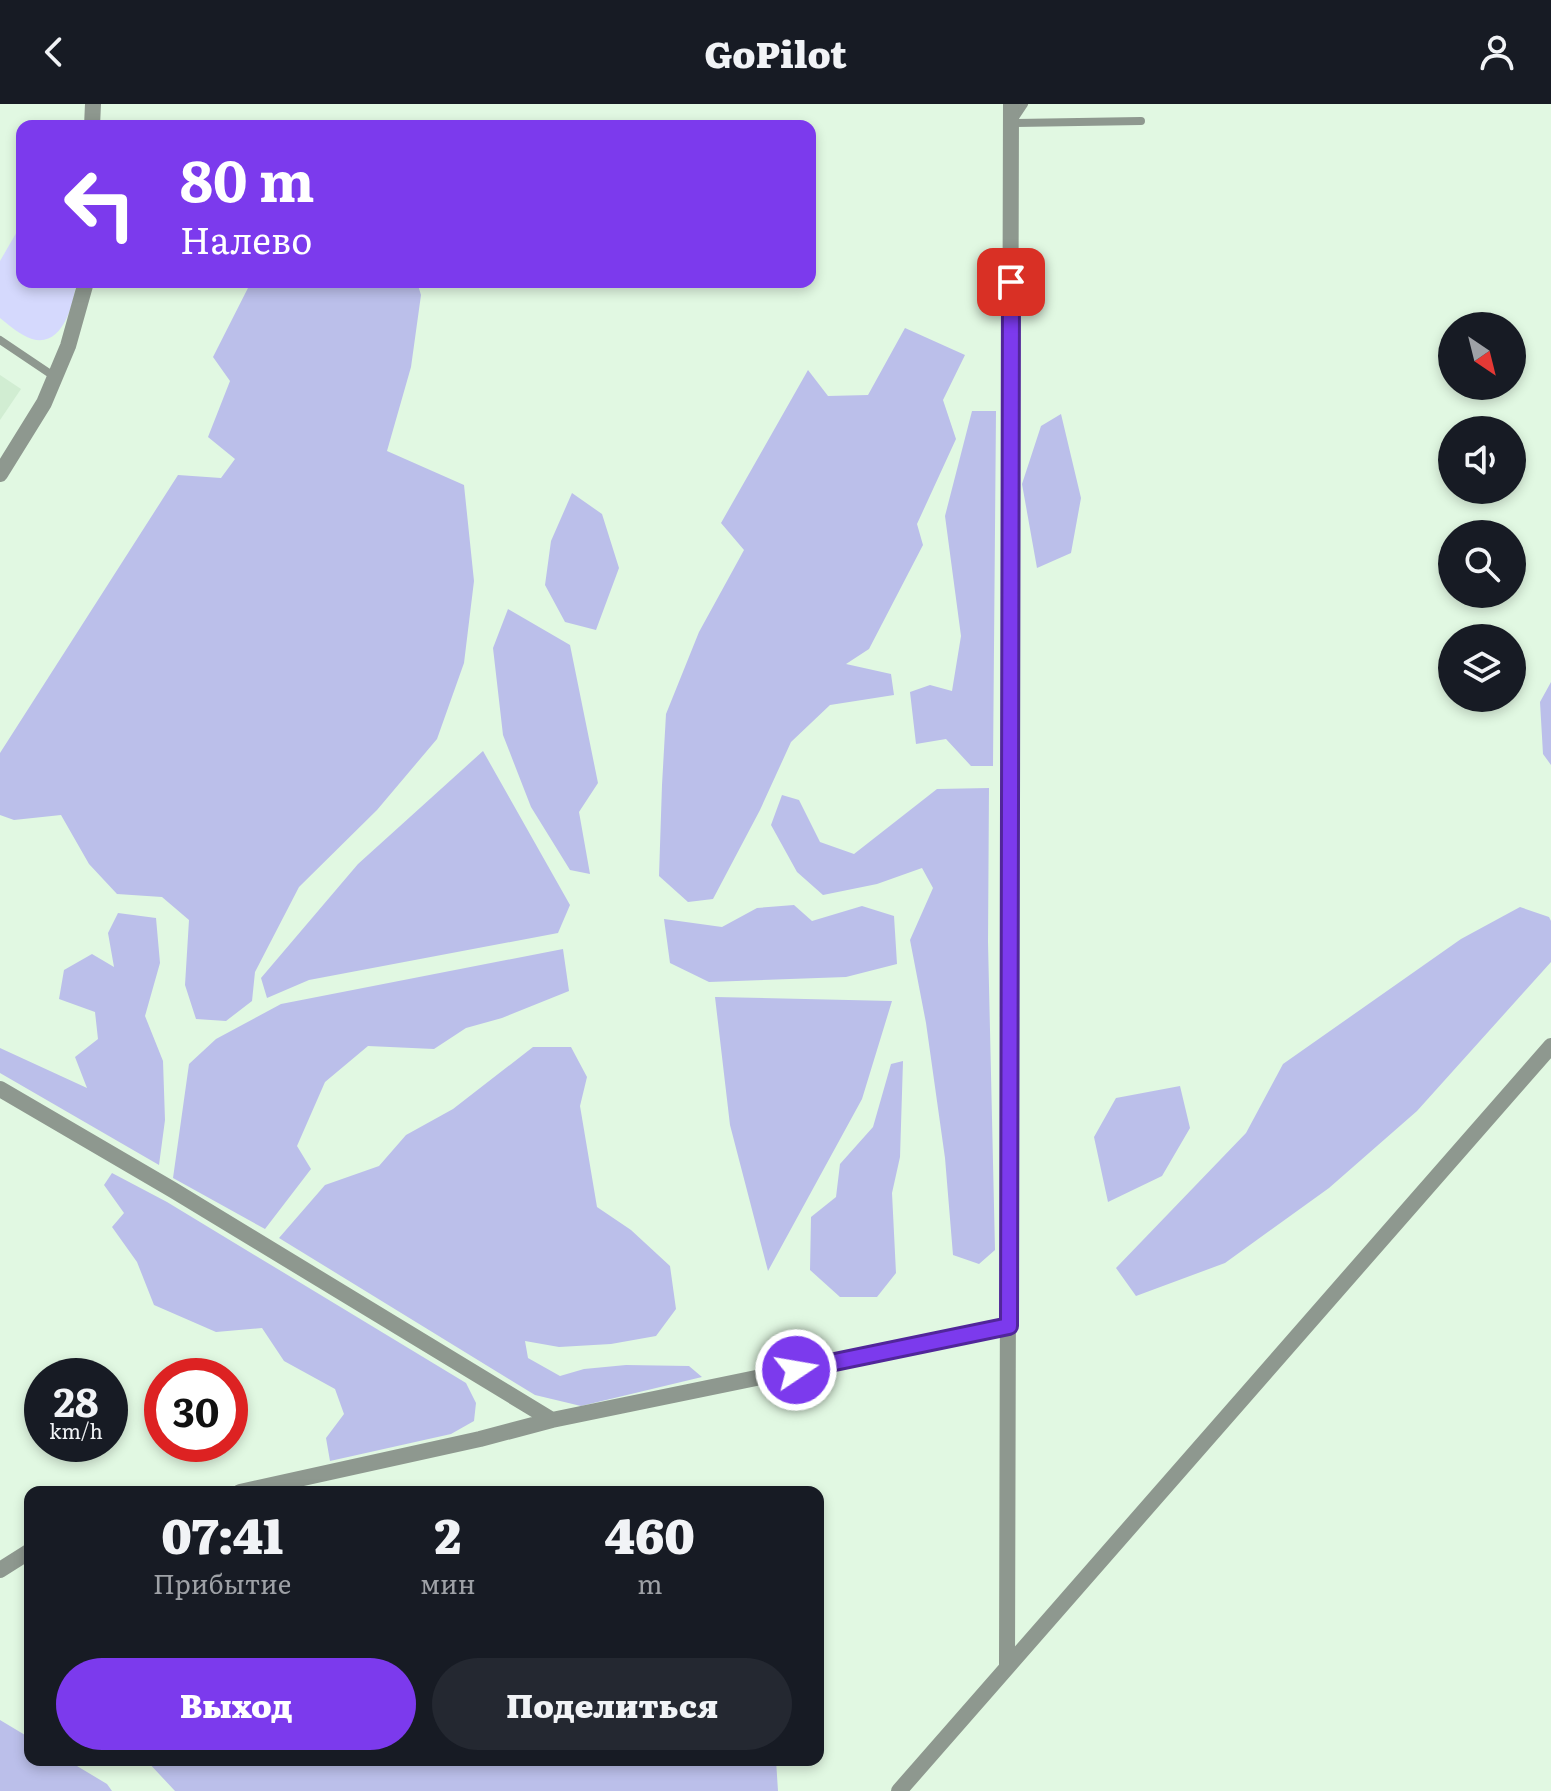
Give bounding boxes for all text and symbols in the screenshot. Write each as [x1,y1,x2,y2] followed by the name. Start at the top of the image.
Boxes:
[704,26,847,79] text: GoPilot
[32,30,76,74] icon: back
[1475,30,1519,74] icon: person
[180,136,315,219] text: 80 m
[48,152,152,256] icon: left
[180,212,312,265] text: Налево
[977,248,1045,316] pin
[989,260,1033,304] icon: arrive
[1438,312,1526,400] north arrow
[1438,312,1526,712] map controls
[1438,416,1526,504] button: sound
[1438,520,1526,608] button: search
[1438,624,1526,712] button: layers
[754,1328,838,1412] position arrow
[144,1358,248,1462] speed limit sign: 30
[53,1370,99,1429] text: 28
[49,1415,103,1445] text: km/h
[161,1498,283,1569] text: 07:41
[435,1498,461,1569] text: 2
[605,1498,695,1569] text: 460
[153,1563,291,1602] text: Прибытие
[420,1563,476,1602] text: мин
[637,1563,662,1602] text: m
[56,1658,416,1750] button: Выход
[432,1658,792,1750] button: Поделиться

